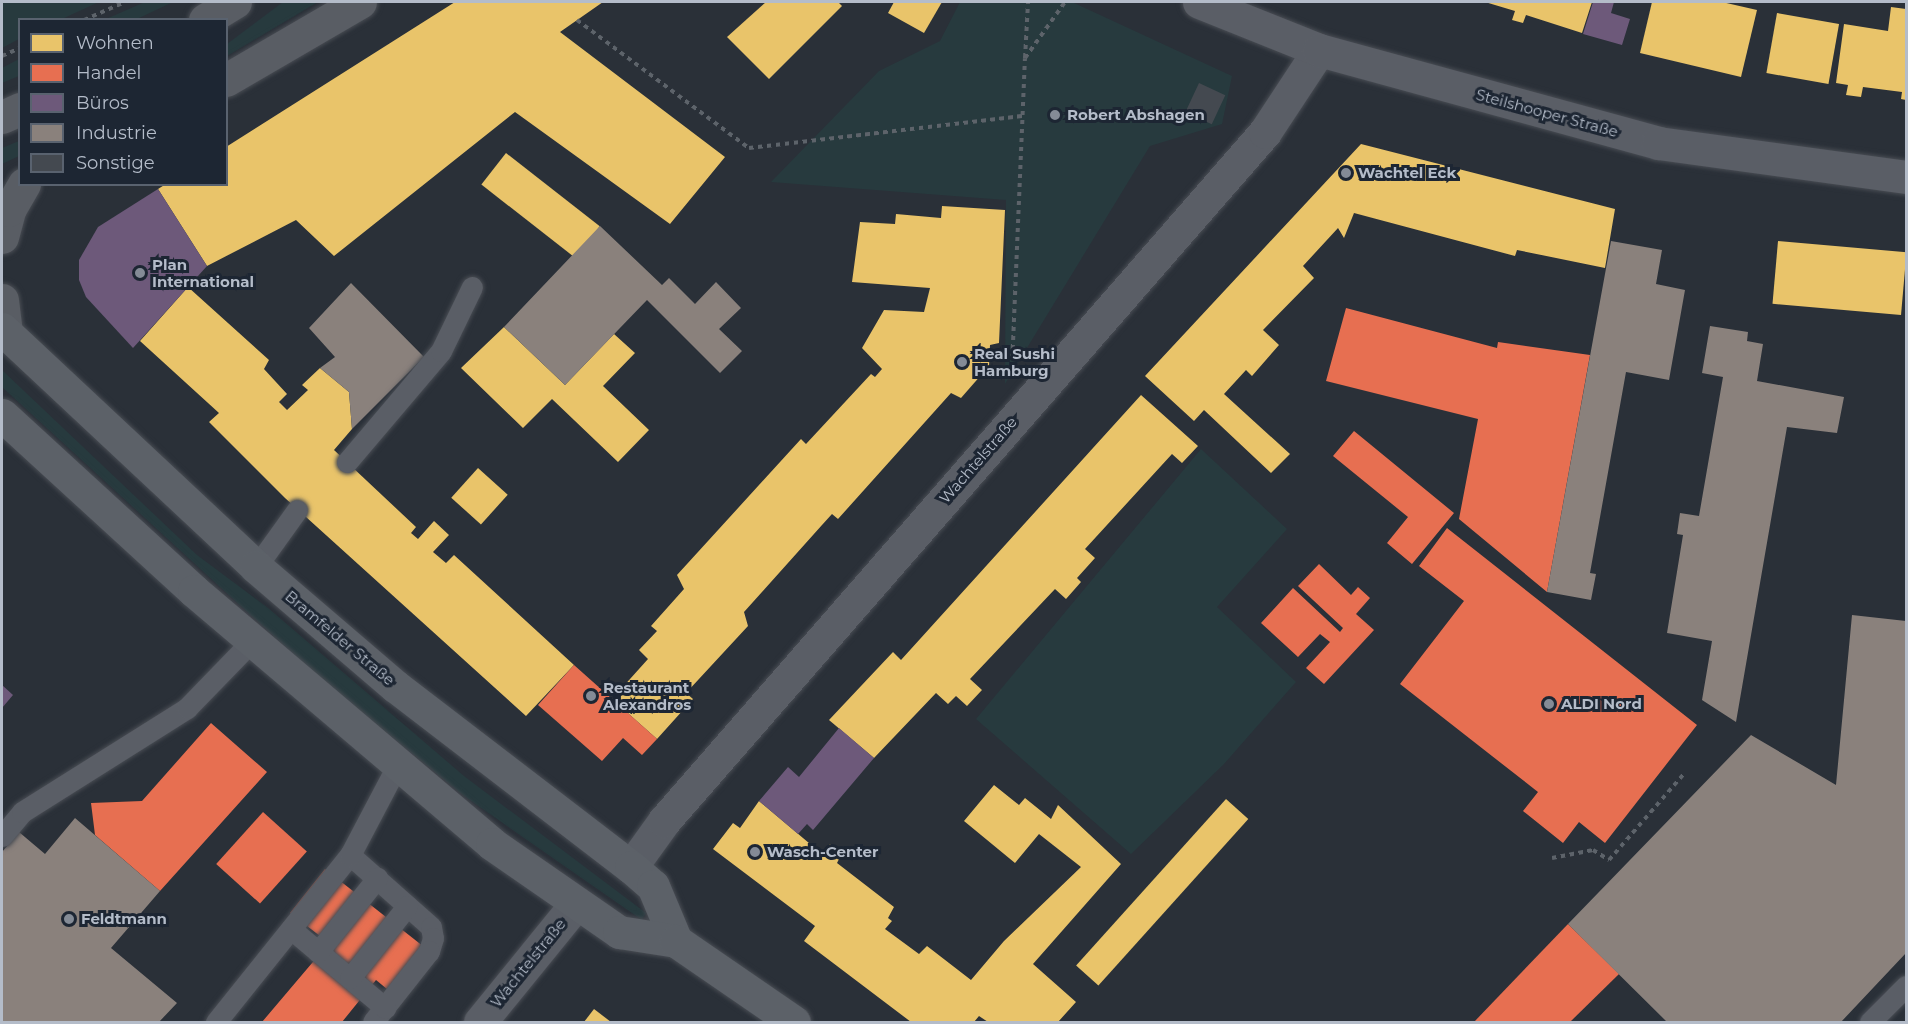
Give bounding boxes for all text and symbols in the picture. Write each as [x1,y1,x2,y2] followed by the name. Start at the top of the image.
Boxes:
[18,18,228,186] legend
[76,32,154,54] text: Wohnen
[76,62,141,84] text: Handel
[1474,85,1620,141] street label: Steilshooper Straße
[76,92,129,114] text: Büros
[1067,106,1205,124] place label: Robert Abshagen
[1048,108,1062,122] marker: Robert Abshagen
[76,122,157,144] text: Industrie
[76,152,155,174] text: Sonstige
[1358,164,1456,182] place label: Wachtel Eck
[1339,166,1353,180] marker: Wachtel Eck
[152,255,254,290] place label: Plan International
[133,266,147,280] marker: Plan International
[974,344,1055,379] place label: Real Sushi Hamburg
[955,355,969,369] marker: Real Sushi Hamburg
[936,413,1020,507] street label: Wachtelstraße
[282,587,398,689] street label: Bramfelder Straße
[603,678,691,713] place label: Restaurant Alexandros
[584,689,598,703] marker: Restaurant Alexandros
[1561,695,1642,713] place label: ALDI Nord
[1542,697,1556,711] marker: ALDI Nord
[767,843,878,861] place label: Wasch-Center
[748,845,762,859] marker: Wasch-Center
[81,910,167,928] place label: Feldtmann
[62,912,76,926] marker: Feldtmann
[487,915,569,1011] street label: Wachtelstraße

